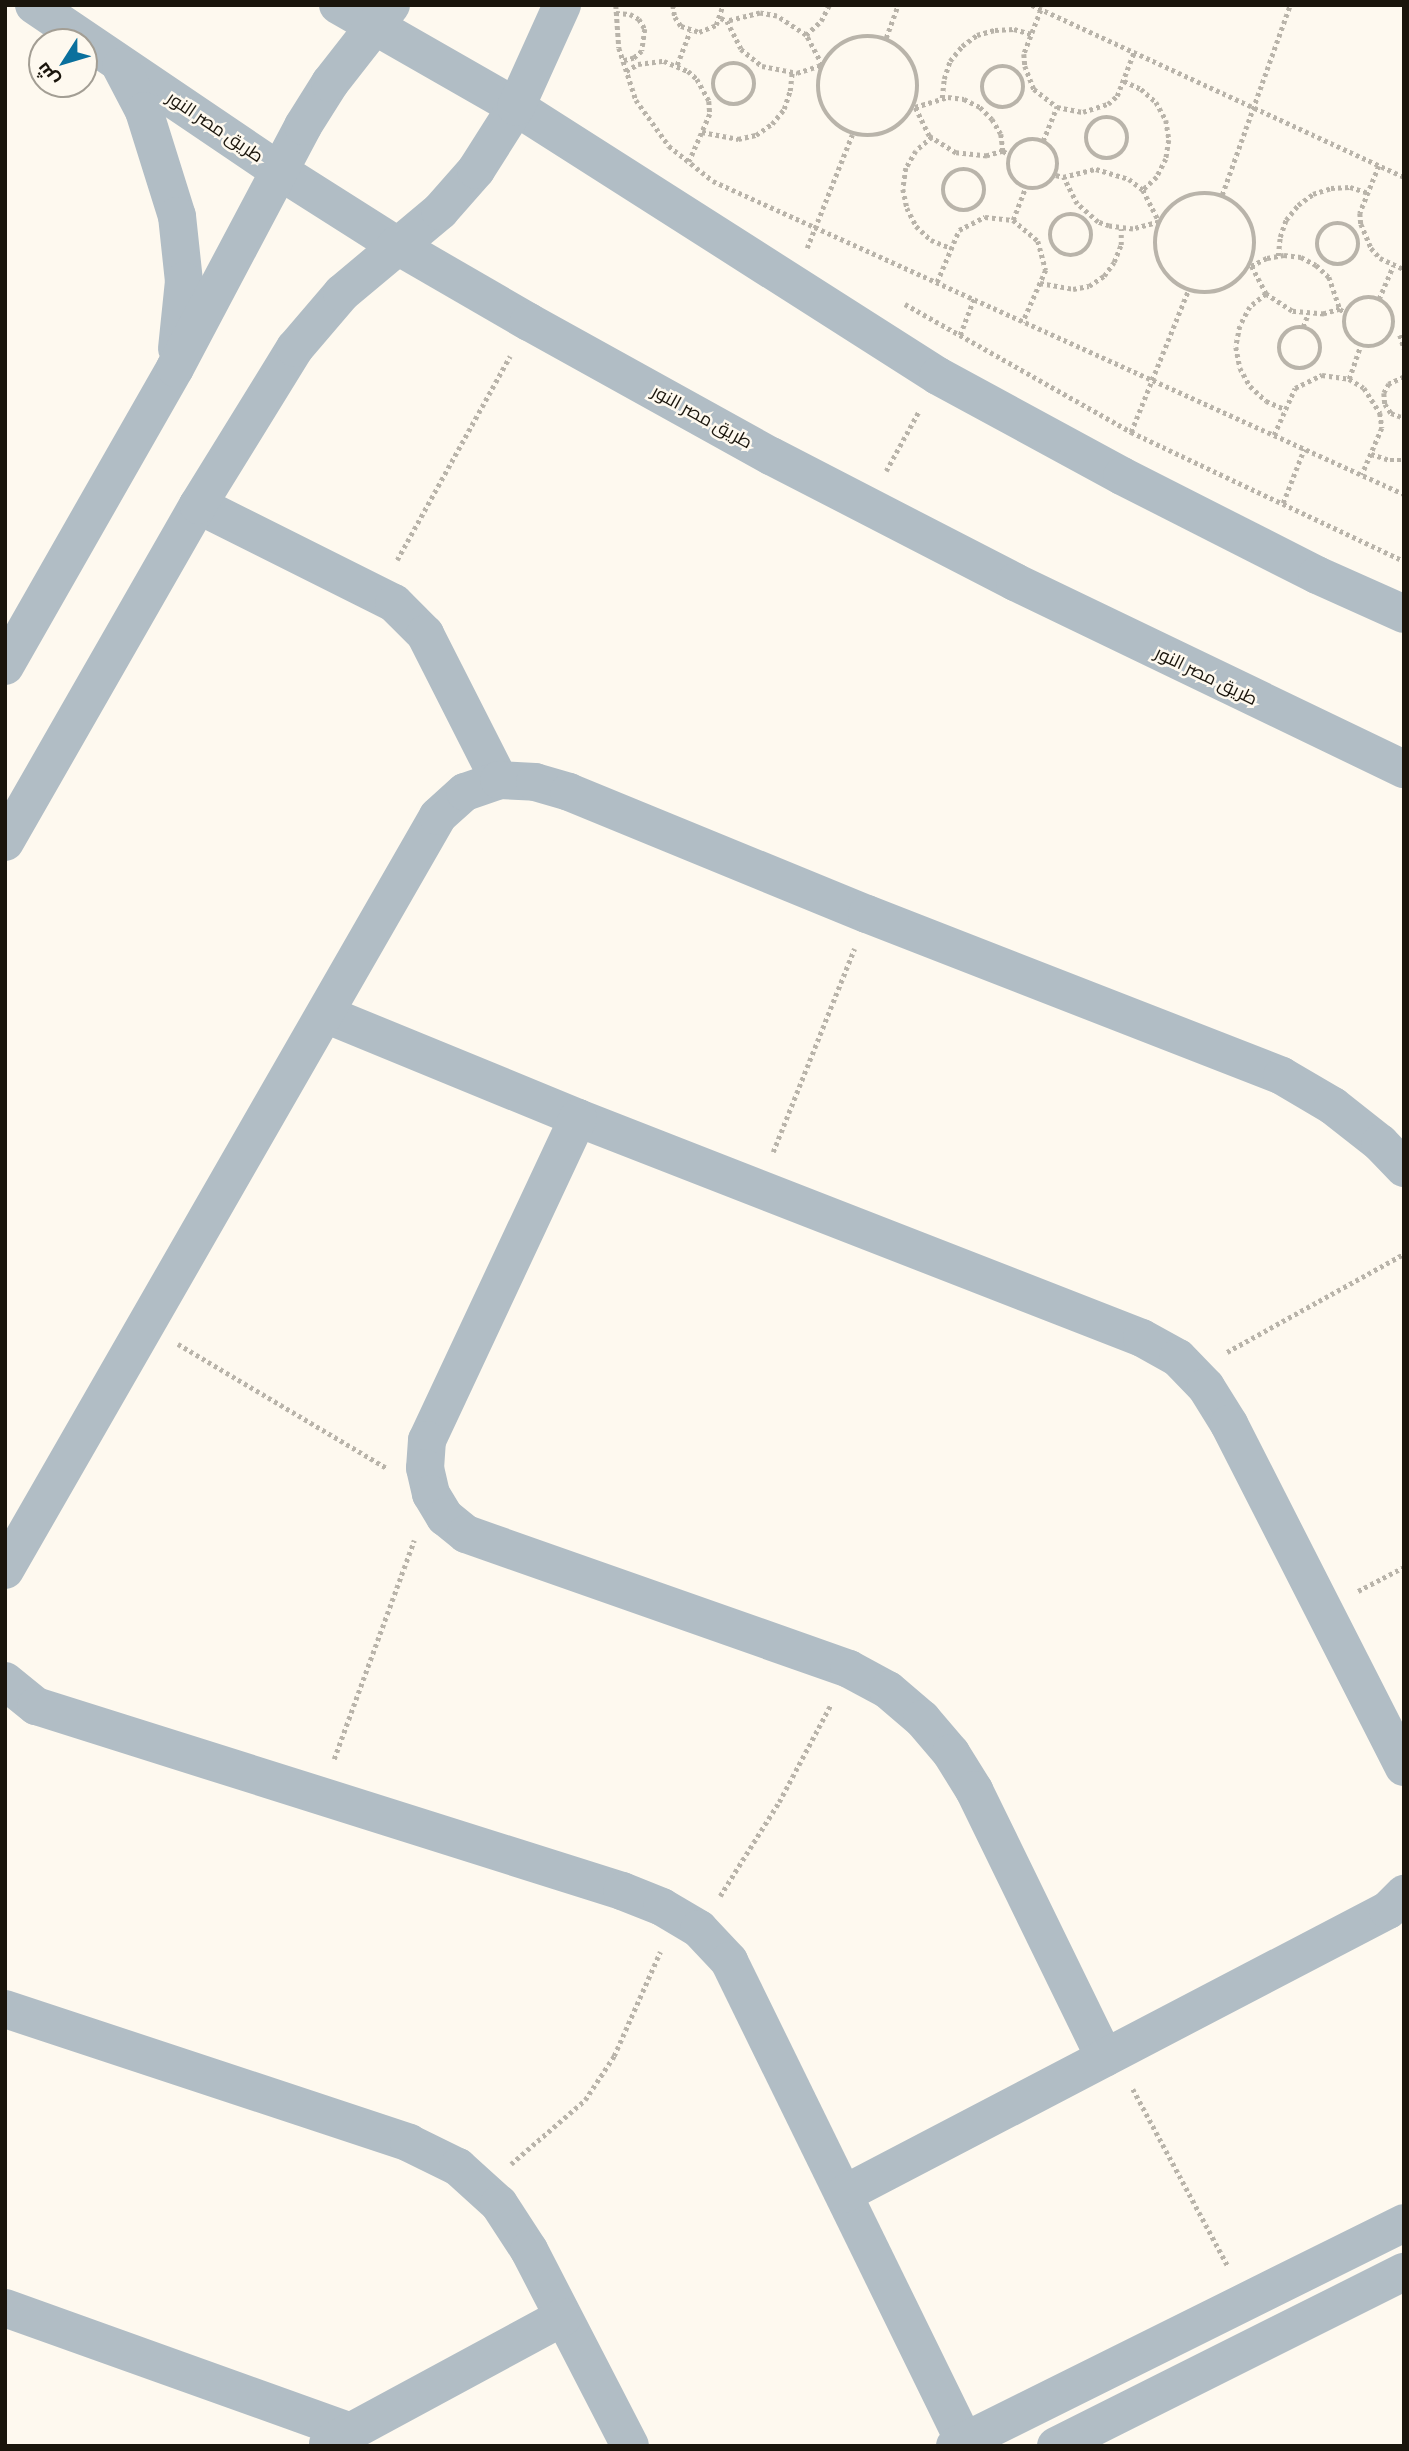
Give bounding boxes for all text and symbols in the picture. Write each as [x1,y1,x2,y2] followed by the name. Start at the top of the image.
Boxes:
[28,28,98,98] north arrow
[31,58,64,91] text: ش
[163,87,267,167] street label: طريق مصر النور
[648,381,756,453] street label: طريق مصر النور
[1151,642,1261,710] street label: طريق مصر النور

